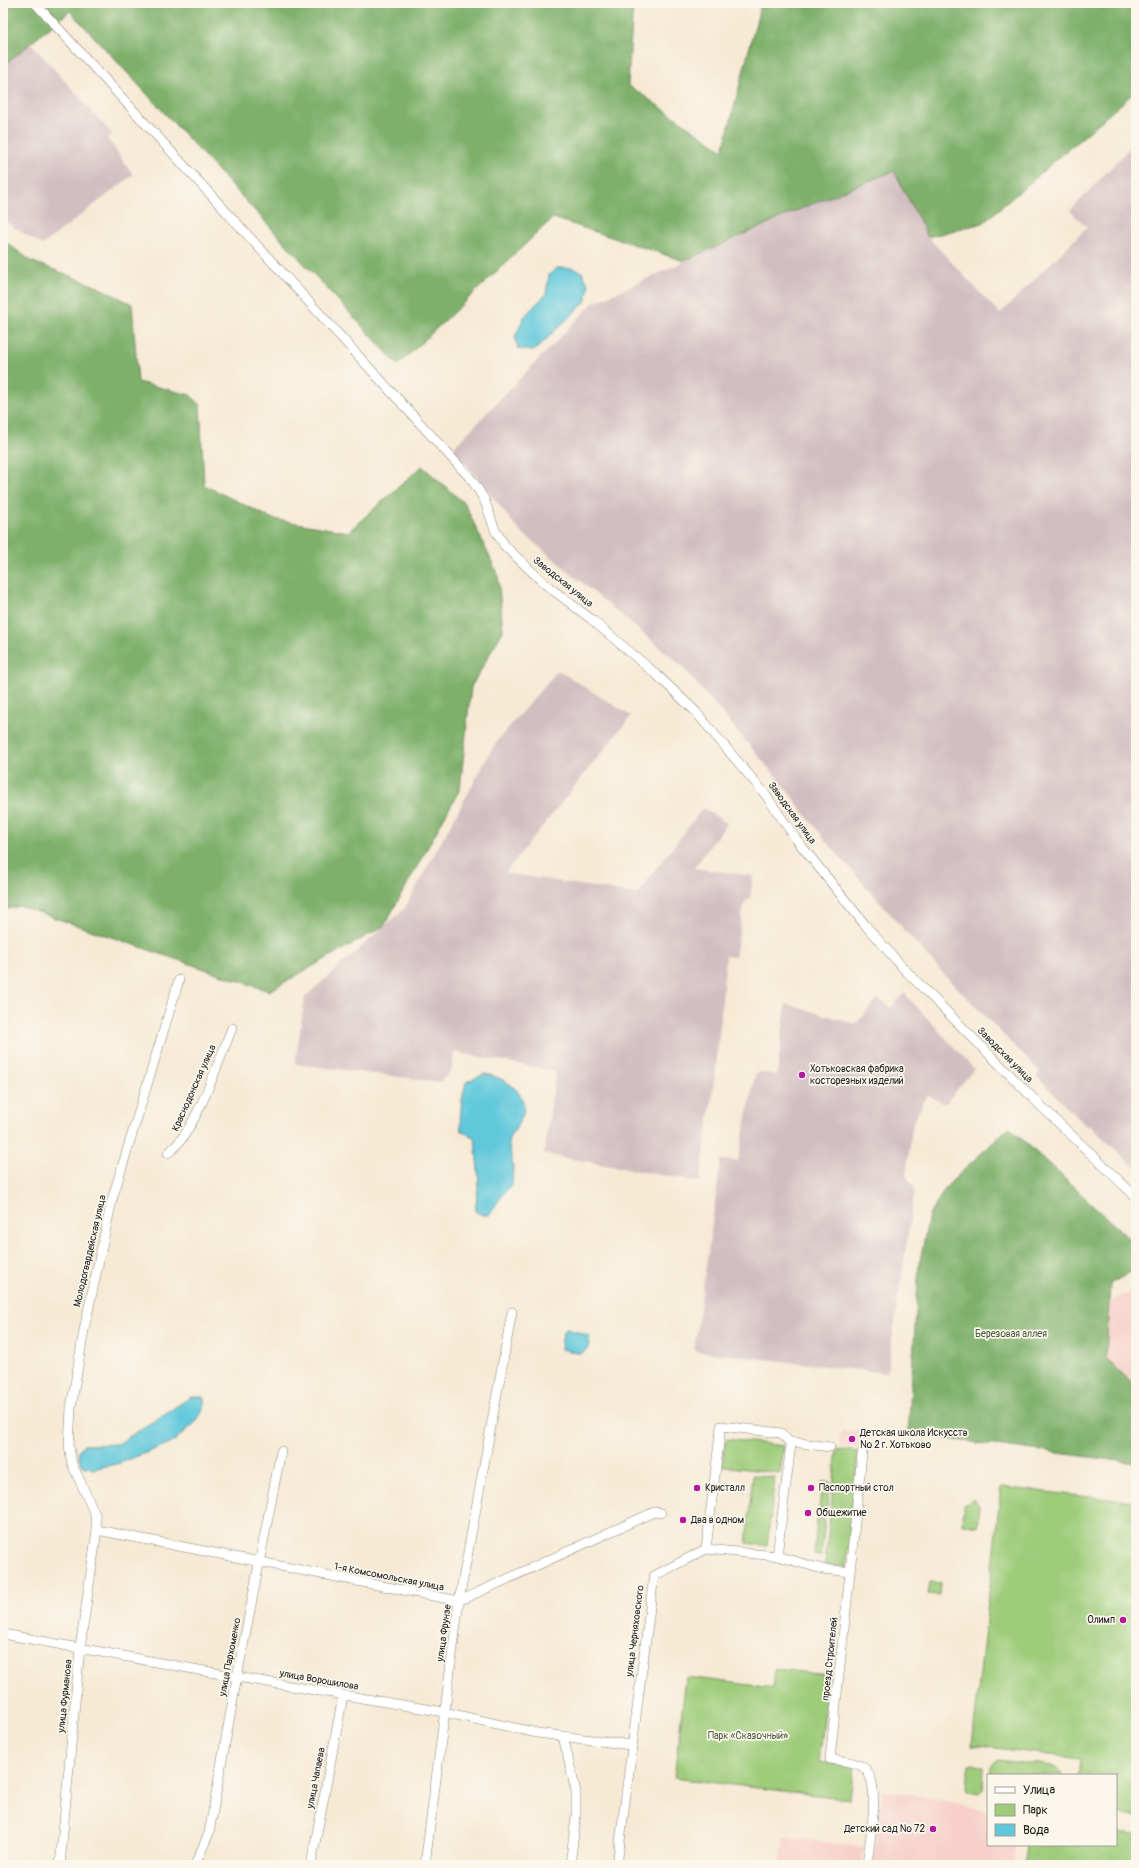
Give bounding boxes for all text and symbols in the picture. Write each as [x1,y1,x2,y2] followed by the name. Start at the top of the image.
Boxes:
[531,554,596,610] street label: Заводская улица
[766,780,819,847] street label: Заводская улица
[975,1025,1036,1086] street label: Заводская улица
[169,1043,219,1133] street label: Краснодонская улица
[810,1063,904,1087] place label: Хотьковская фабрика косторезных изделий
[797,1070,807,1080] marker: Хотьковская фабрика косторезных изделий
[71,1193,109,1308] street label: Молодогвардейская улица
[975,1328,1047,1340] park label: Березовая аллея
[859,1427,968,1451] place label: Детская школа Искусств № 2 г. Хотьково
[847,1434,857,1444] marker: Детская школа Искусств № 2 г. Хотьково
[705,1482,745,1494] place label: Кристалл
[819,1482,894,1494] place label: Паспортный стол
[692,1483,702,1493] marker: Кристалл
[806,1483,816,1493] marker: Паспортный стол
[816,1507,866,1519] place label: Общежитие
[803,1508,813,1518] marker: Общежитие
[690,1514,745,1526] place label: Два в одном
[678,1515,688,1525] marker: Два в одном
[333,1560,445,1594] street label: 1-я Комсомольская улица
[623,1584,647,1678] street label: улица Черняховского
[434,1604,454,1663] street label: улица Фрунзе
[1087,1614,1115,1626] place label: Олимп
[1118,1615,1128,1625] marker: Олимп
[216,1616,244,1698] street label: улица Пархоменко
[820,1617,840,1701] street label: проезд Строителей
[55,1658,75,1734] street label: улица Фурманова
[278,1667,360,1693] street label: улица Ворошилова
[708,1730,788,1742] park label: Парк «Сказочный»
[304,1746,328,1811] street label: улица Чапаева
[987,1774,1117,1846] legend
[1023,1783,1055,1798] text: Улица
[1023,1803,1048,1818] text: Парк
[843,1823,925,1835] place label: Детский сад № 72
[1023,1823,1049,1838] text: Вода
[928,1824,938,1834] marker: Детский сад № 72

